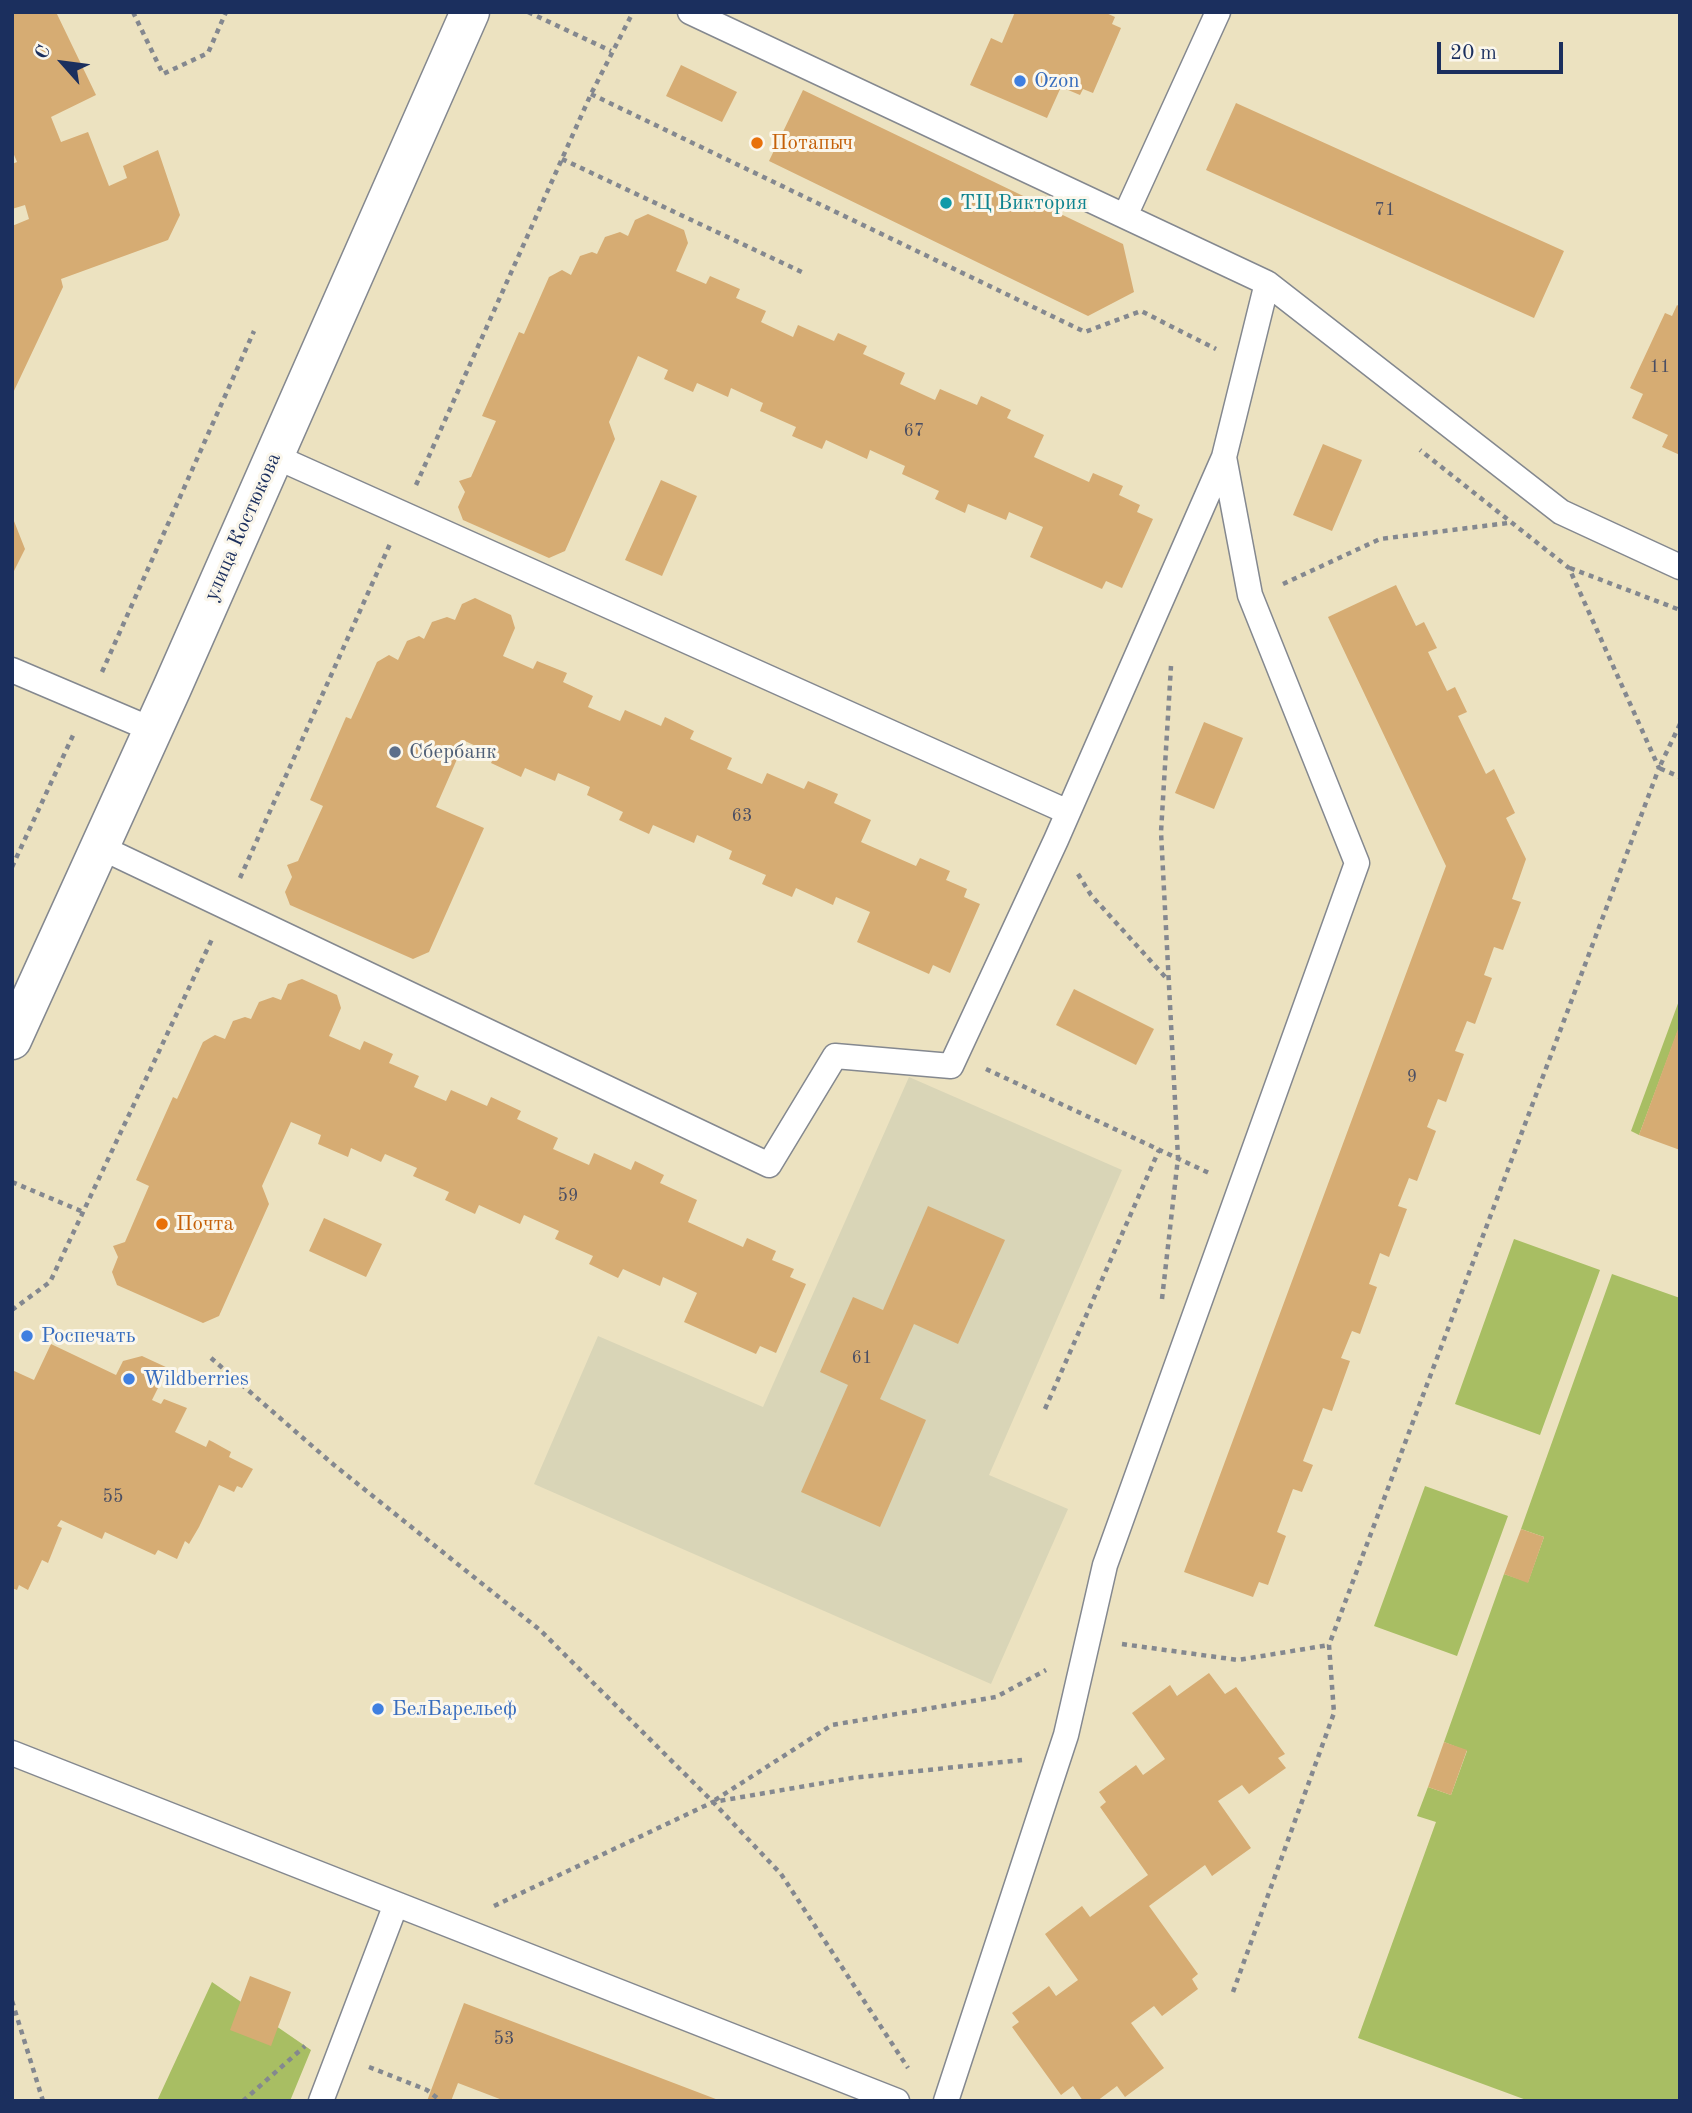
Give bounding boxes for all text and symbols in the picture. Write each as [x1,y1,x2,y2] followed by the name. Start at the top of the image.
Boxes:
[28,28,98,98] north arrow
[1440,28,1566,72] scale bar
[33,43,55,63] text: С
[1450,43,1497,64] text: 20 m
[1034,68,1080,94] place label: Ozon
[1012,73,1028,89] marker: Ozon
[771,130,853,156] place label: Потапыч
[749,135,765,151] marker: Потапыч
[960,190,1087,216] place label: ТЦ Виктория
[938,195,954,211] marker: ТЦ Виктория
[1375,199,1395,221] house number: 71
[1650,356,1670,378] house number: 11
[904,420,924,442] house number: 67
[199,449,287,605] street label: улица Костюкова
[409,739,497,765] place label: Сбербанк
[387,744,403,760] marker: Сбербанк
[732,805,752,827] house number: 63
[1407,1066,1417,1088] house number: 9
[558,1185,578,1207] house number: 59
[176,1211,234,1237] place label: Почта
[154,1216,170,1232] marker: Почта
[41,1323,135,1349] place label: Роспечать
[19,1328,35,1344] marker: Роспечать
[852,1347,872,1369] house number: 61
[143,1366,249,1392] place label: Wildberries
[121,1371,137,1387] marker: Wildberries
[103,1486,123,1508] house number: 55
[392,1696,517,1722] place label: БелБарельеф
[370,1701,386,1717] marker: БелБарельеф
[494,2028,514,2050] house number: 53

